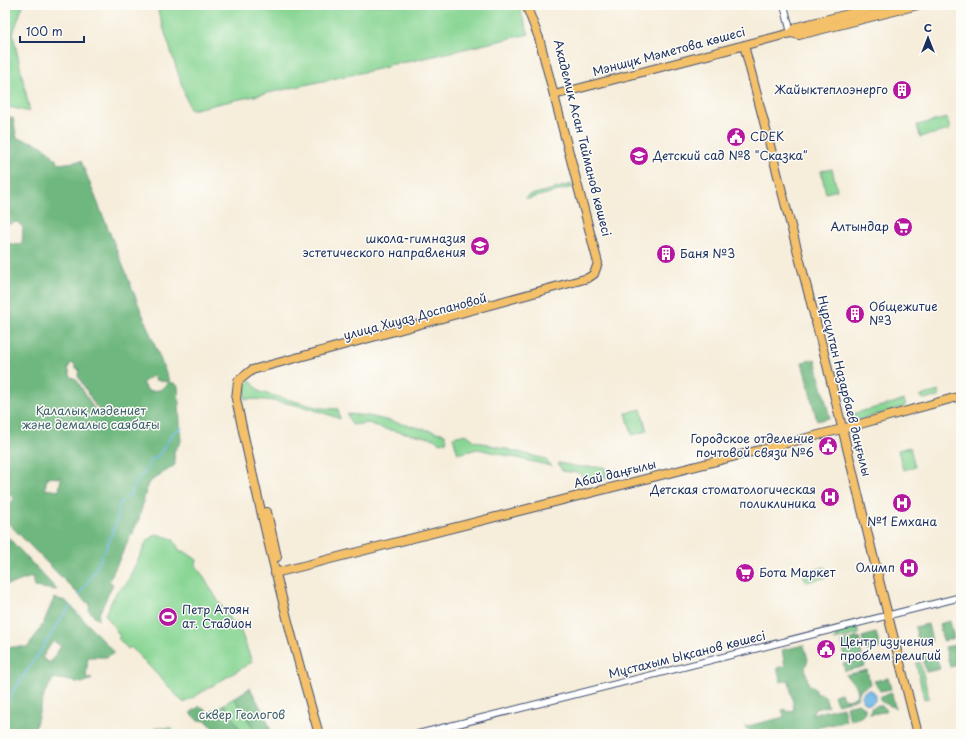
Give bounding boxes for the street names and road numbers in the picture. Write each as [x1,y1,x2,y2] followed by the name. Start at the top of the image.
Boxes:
[590,22,747,80] street label: Мәншүк Мәметова көшесі
[550,37,616,238] street label: Академик Асан Тайманов көшесі
[341,288,488,344] street label: улица Хиуаз Доспановой
[814,293,876,478] street label: Нұрсұлтан Назарбаев даңғылы
[572,454,658,492] street label: Абай даңғылы
[606,626,767,682] street label: Мұстахым Ықсанов көшесі

